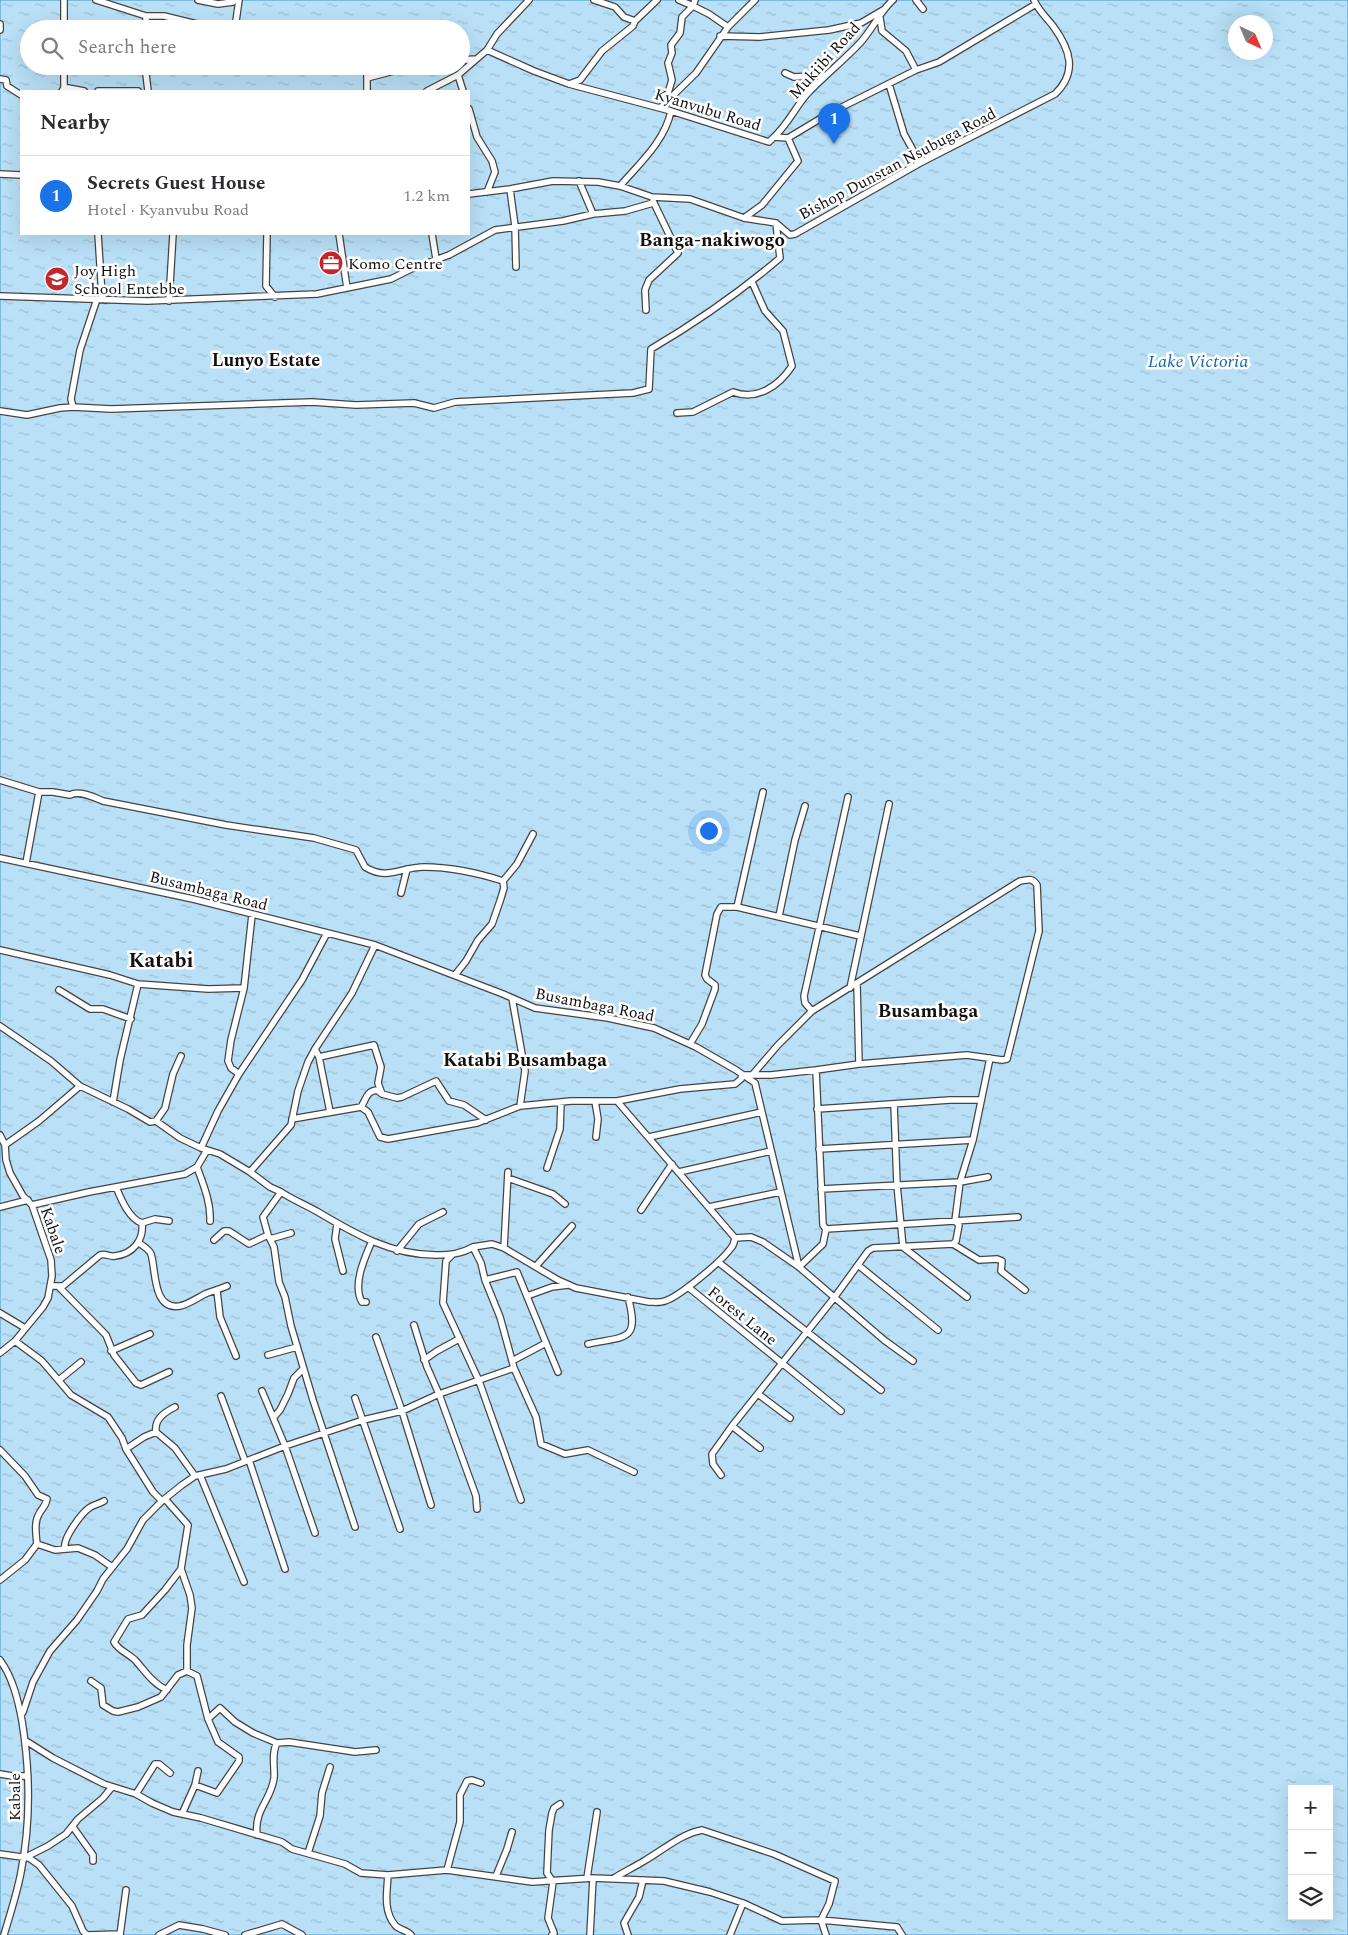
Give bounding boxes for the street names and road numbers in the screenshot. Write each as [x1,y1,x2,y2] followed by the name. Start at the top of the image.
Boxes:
[783,17,866,105] street label: Mukiibi Road
[651,82,764,138] street label: Kyanvubu Road
[794,101,1001,226] street label: Bishop Dunstan Nsubuga Road
[147,865,270,917] street label: Busambaga Road
[533,982,657,1028] street label: Busambaga Road
[34,1204,72,1257] street label: Kabale
[702,1280,782,1351] street label: Forest Lane
[3,1773,27,1821] street label: Kabale

